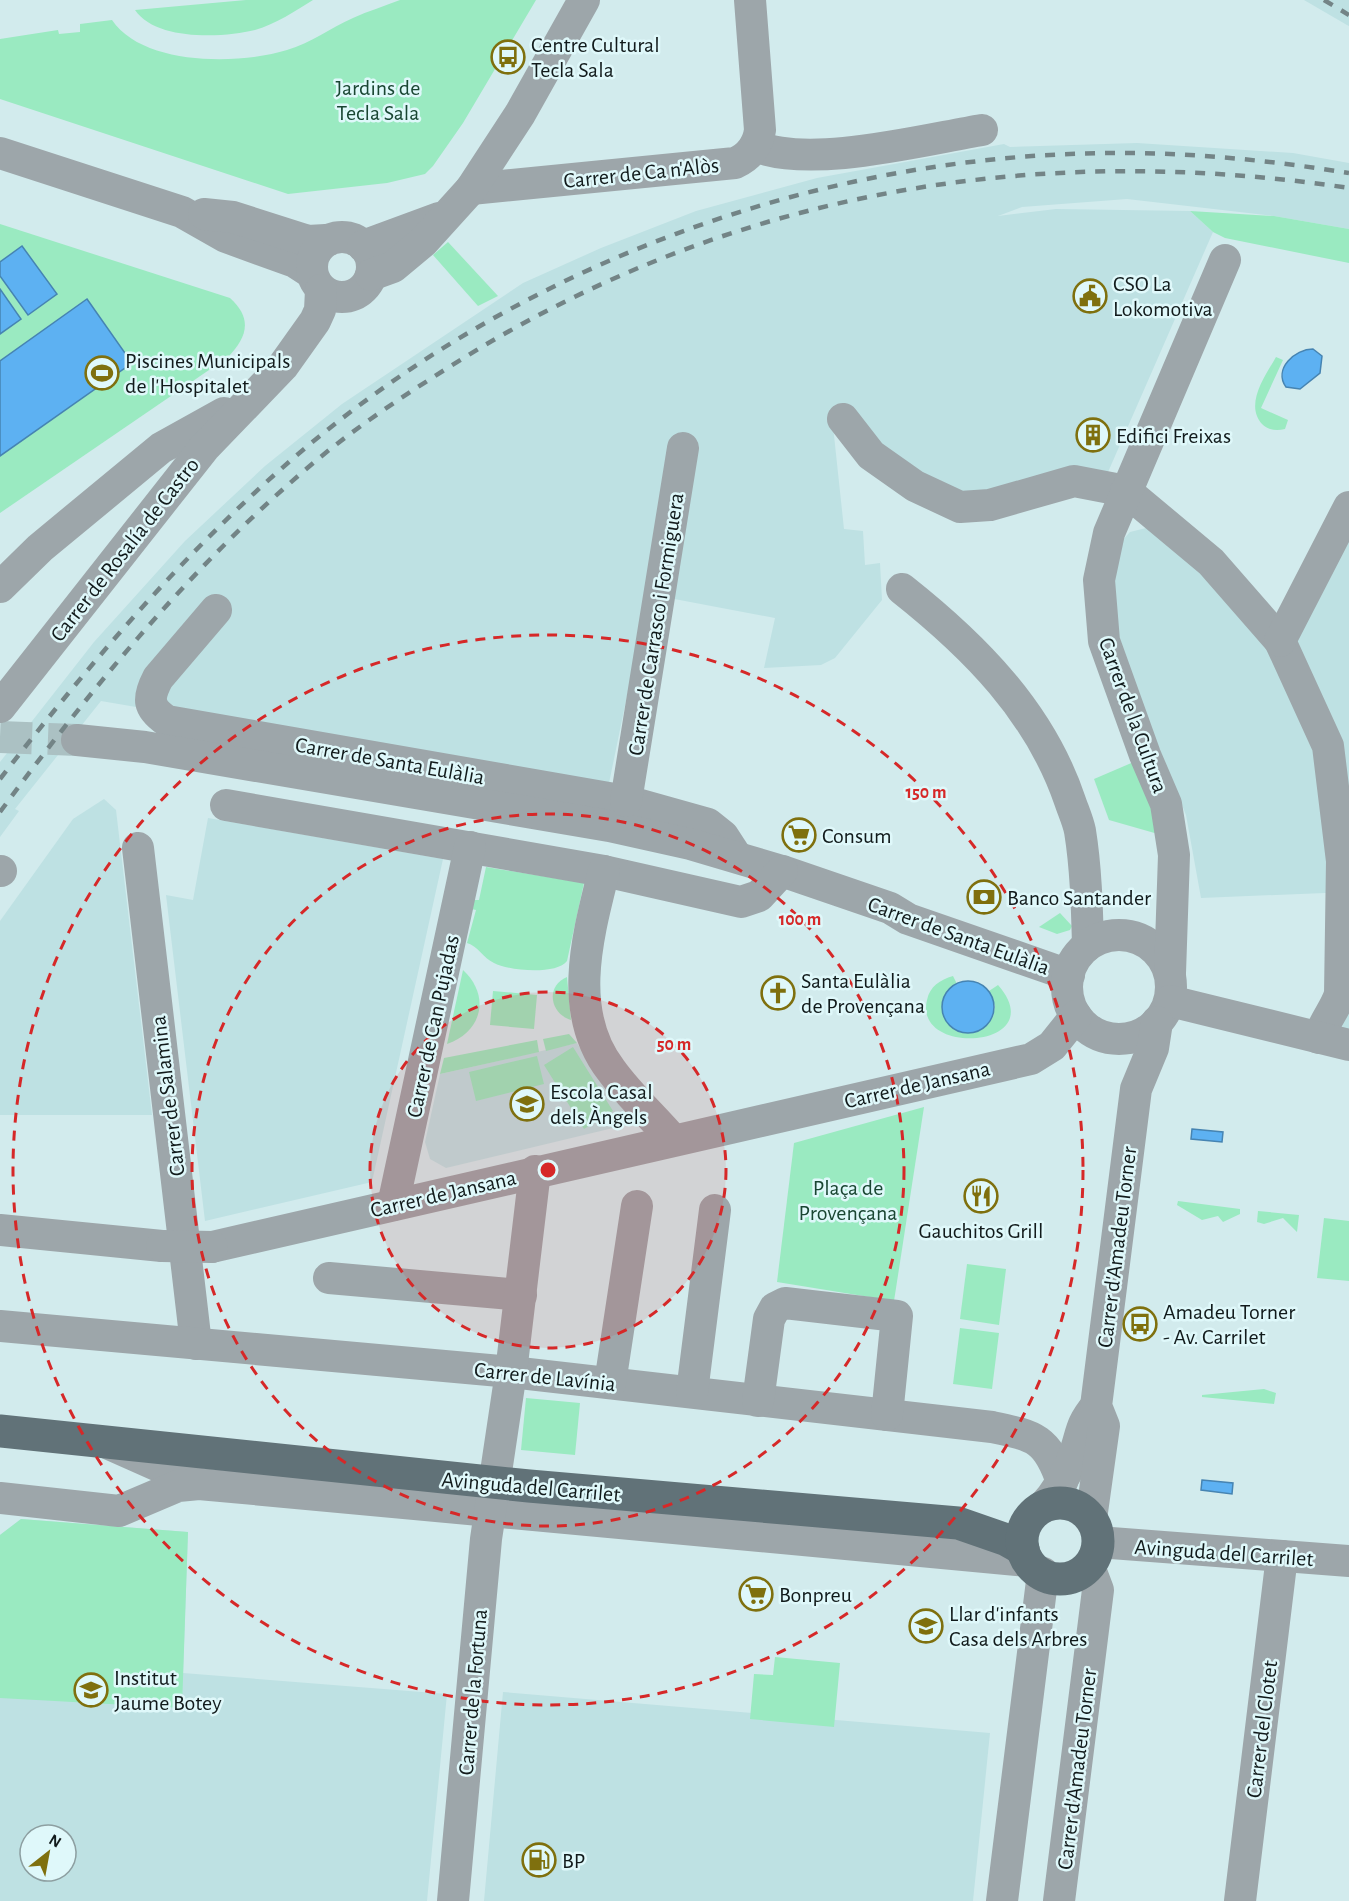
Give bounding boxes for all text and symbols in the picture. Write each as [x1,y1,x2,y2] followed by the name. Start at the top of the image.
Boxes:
[531,34,660,81] place label: Centre Cultural Tecla Sala
[490,39,526,75] bus stop icon: Centre Cultural Tecla Sala
[336,77,420,124] park label: Jardins de Tecla Sala
[562,154,720,192] street label: Carrer de Ca n'Alòs
[1113,273,1213,320] place label: CSO La Lokomotiva
[1072,278,1108,314] public building icon: CSO La Lokomotiva
[125,350,290,397] place label: Piscines Municipals de l'Hospitalet
[84,355,120,391] sports icon: Piscines Municipals de l'Hospitalet
[1075,417,1111,453] building icon: Edifici Freixas
[1116,425,1231,447] place label: Edifici Freixas
[46,454,203,646] street label: Carrer de Rosalía de Castro
[624,491,688,757] street label: Carrer de Carrasco i Formiguera
[1095,635,1171,796] street label: Carrer de la Cultura
[294,734,486,788] street label: Carrer de Santa Eulàlia
[906,784,946,802] text: 150 m
[781,817,817,853] supermarket icon: Consum
[822,825,892,847] place label: Consum
[966,879,1002,915] bank icon: Banco Santander
[1007,887,1151,909] place label: Banco Santander
[865,893,1052,979] street label: Carrer de Santa Eulàlia
[779,911,821,929] text: 100 m
[403,933,463,1119] street label: Carrer de Can Pujadas
[801,970,925,1017] place label: Santa Eulàlia de Provençana
[760,975,796,1011] church icon: Santa Eulàlia de Provençana
[147,1014,189,1177] street label: Carrer de Salamina
[657,1036,691,1054] text: 50 m
[842,1058,992,1112] street label: Carrer de Jansana
[550,1081,653,1128] place label: Escola Casal dels Àngels
[509,1086,545,1122] school or university icon: Escola Casal dels Àngels
[1094,1145,1140,1349] street label: Carrer d'Amadeu Torner
[538,1160,558,1180] centre of rings
[368,1167,518,1221] street label: Carrer de Jansana
[799,1177,897,1224] park label: Plaça de Provençana
[963,1178,999,1214] restaurant icon: Gauchitos Grill
[919,1220,1043,1242] place label: Gauchitos Grill
[1163,1301,1295,1348] place label: Amadeu Torner - Av. Carrilet
[1122,1306,1158,1342] bus stop icon: Amadeu Torner - Av. Carrilet
[473,1359,617,1395] street label: Carrer de Lavínia
[441,1468,621,1506] street label: Avinguda del Carrilet
[1134,1536,1314,1570] street label: Avinguda del Carrilet
[738,1576,774,1612] supermarket icon: Bonpreu
[779,1584,852,1606] place label: Bonpreu
[949,1603,1087,1650] place label: Llar d'infants Casa dels Arbres
[455,1608,491,1776] street label: Carrer de la Fortuna
[908,1608,944,1644] school or university icon: Llar d'infants Casa dels Arbres
[1243,1659,1281,1799] street label: Carrer del Clotet
[114,1667,222,1714] place label: Institut Jaume Botey
[1054,1667,1100,1871] street label: Carrer d'Amadeu Torner
[73,1672,109,1708] school or university icon: Institut Jaume Botey
[18,1823,78,1883] north arrow
[46,1831,64,1851] text: N
[521,1842,557,1878] fuel station icon: BP
[562,1850,585,1872] place label: BP

